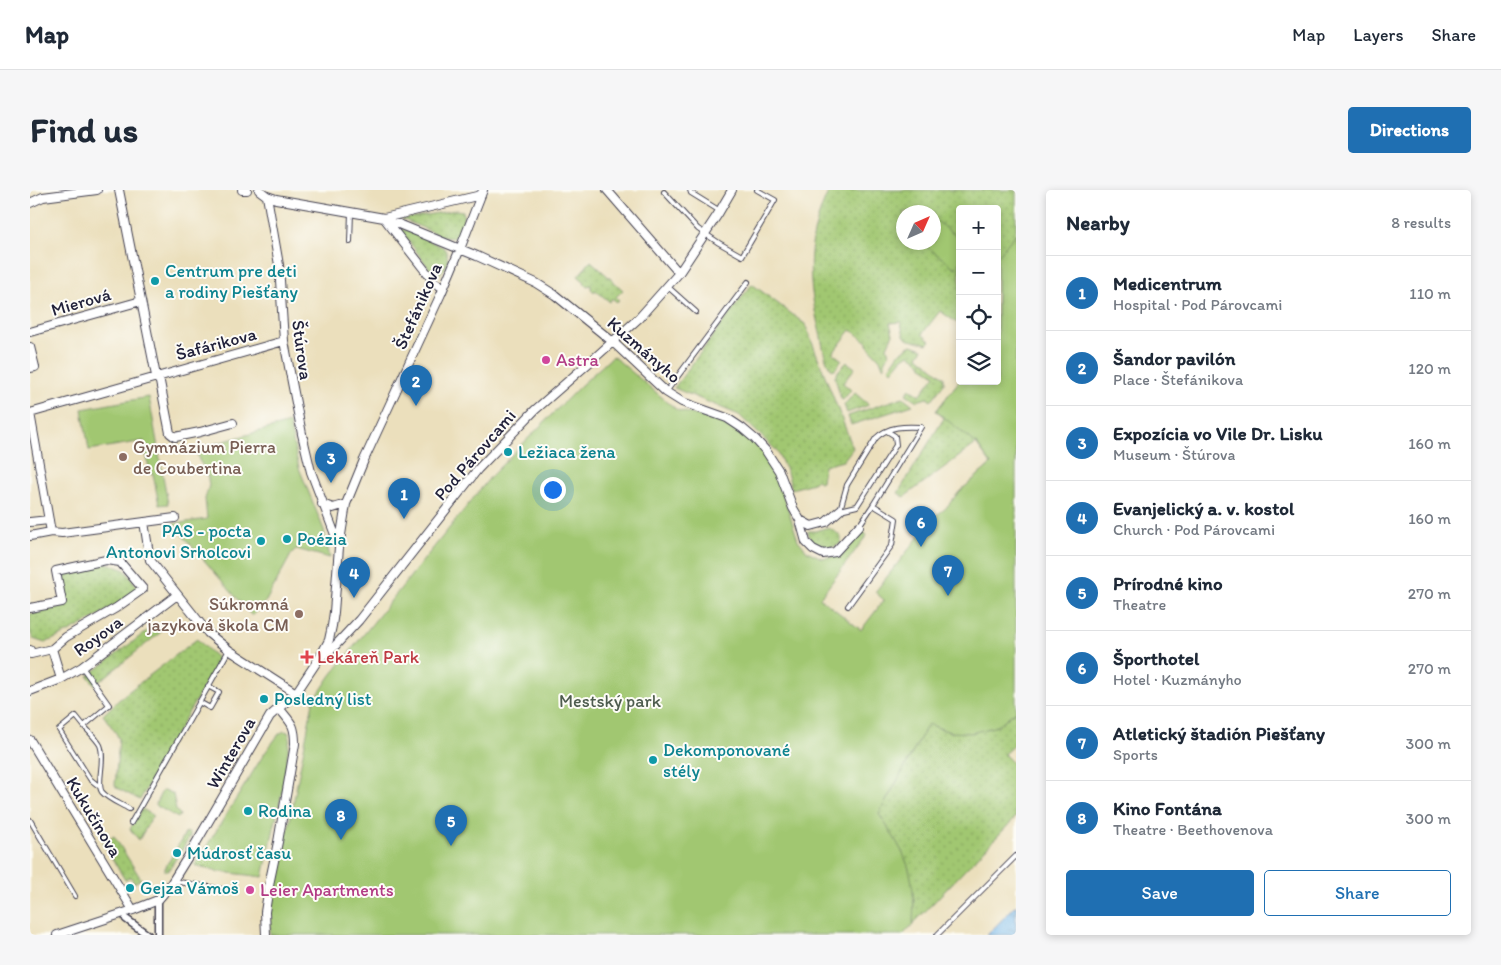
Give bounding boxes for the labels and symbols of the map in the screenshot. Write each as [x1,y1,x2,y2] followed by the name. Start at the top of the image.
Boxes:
[896,205,941,250] north arrow
[389,259,447,353] street label: Štefánikova
[165,260,298,303] place label: Centrum pre deti a rodiny Piešťany
[149,275,161,287] marker: Centrum pre deti a rodiny Piešťany
[48,283,114,321] street label: Mierová
[603,312,685,388] street label: Kuzmányho
[287,319,317,381] street label: Štúrova
[173,323,259,365] street label: Šafárikova
[556,349,599,371] place label: Astra
[540,354,552,366] marker: Astra
[400,365,432,406] pin: 2
[429,405,521,505] street label: Pod Párovcami
[133,436,276,479] place label: Gymnázium Pierra de Coubertina
[518,441,616,463] place label: Ležiaca žena
[315,442,347,483] pin: 3
[502,446,514,458] marker: Ležiaca žena
[117,451,129,463] marker: Gymnázium Pierra de Coubertina
[540,477,566,503] your location
[388,478,420,519] pin: 1
[905,506,937,547] pin: 6
[106,520,251,563] place label: PAS - pocta Antonovi Srholcovi
[297,528,347,550] place label: Poézia
[281,533,293,545] marker: Poézia
[255,535,267,547] marker: PAS - pocta Antonovi Srholcovi
[932,555,964,596] pin: 7
[338,557,370,598] pin: 4
[146,593,290,636] place label: Súkromná jazyková škola CM
[293,608,305,620] marker: Súkromná jazyková škola CM
[69,610,127,661] street label: Royova
[317,646,420,668] place label: Lekáreň Park
[301,651,313,663] marker: Lekáreň Park
[274,688,372,710] place label: Posledný list
[559,690,662,712] park label: Mestský park
[258,693,270,705] marker: Posledný list
[202,713,261,793] street label: Winterova
[663,739,790,782] place label: Dekomponované stély
[647,754,659,766] marker: Dekomponované stély
[61,773,127,862] street label: Kukučínova
[325,799,357,840] pin: 8
[258,800,312,822] place label: Rodina
[242,805,254,817] marker: Rodina
[435,805,467,846] pin: 5
[187,842,291,864] place label: Múdrosť času
[171,847,183,859] marker: Múdrosť času
[140,877,239,899] place label: Gejza Vámoš
[260,879,394,901] place label: Leier Apartments
[124,882,136,894] marker: Gejza Vámoš
[244,884,256,896] marker: Leier Apartments

